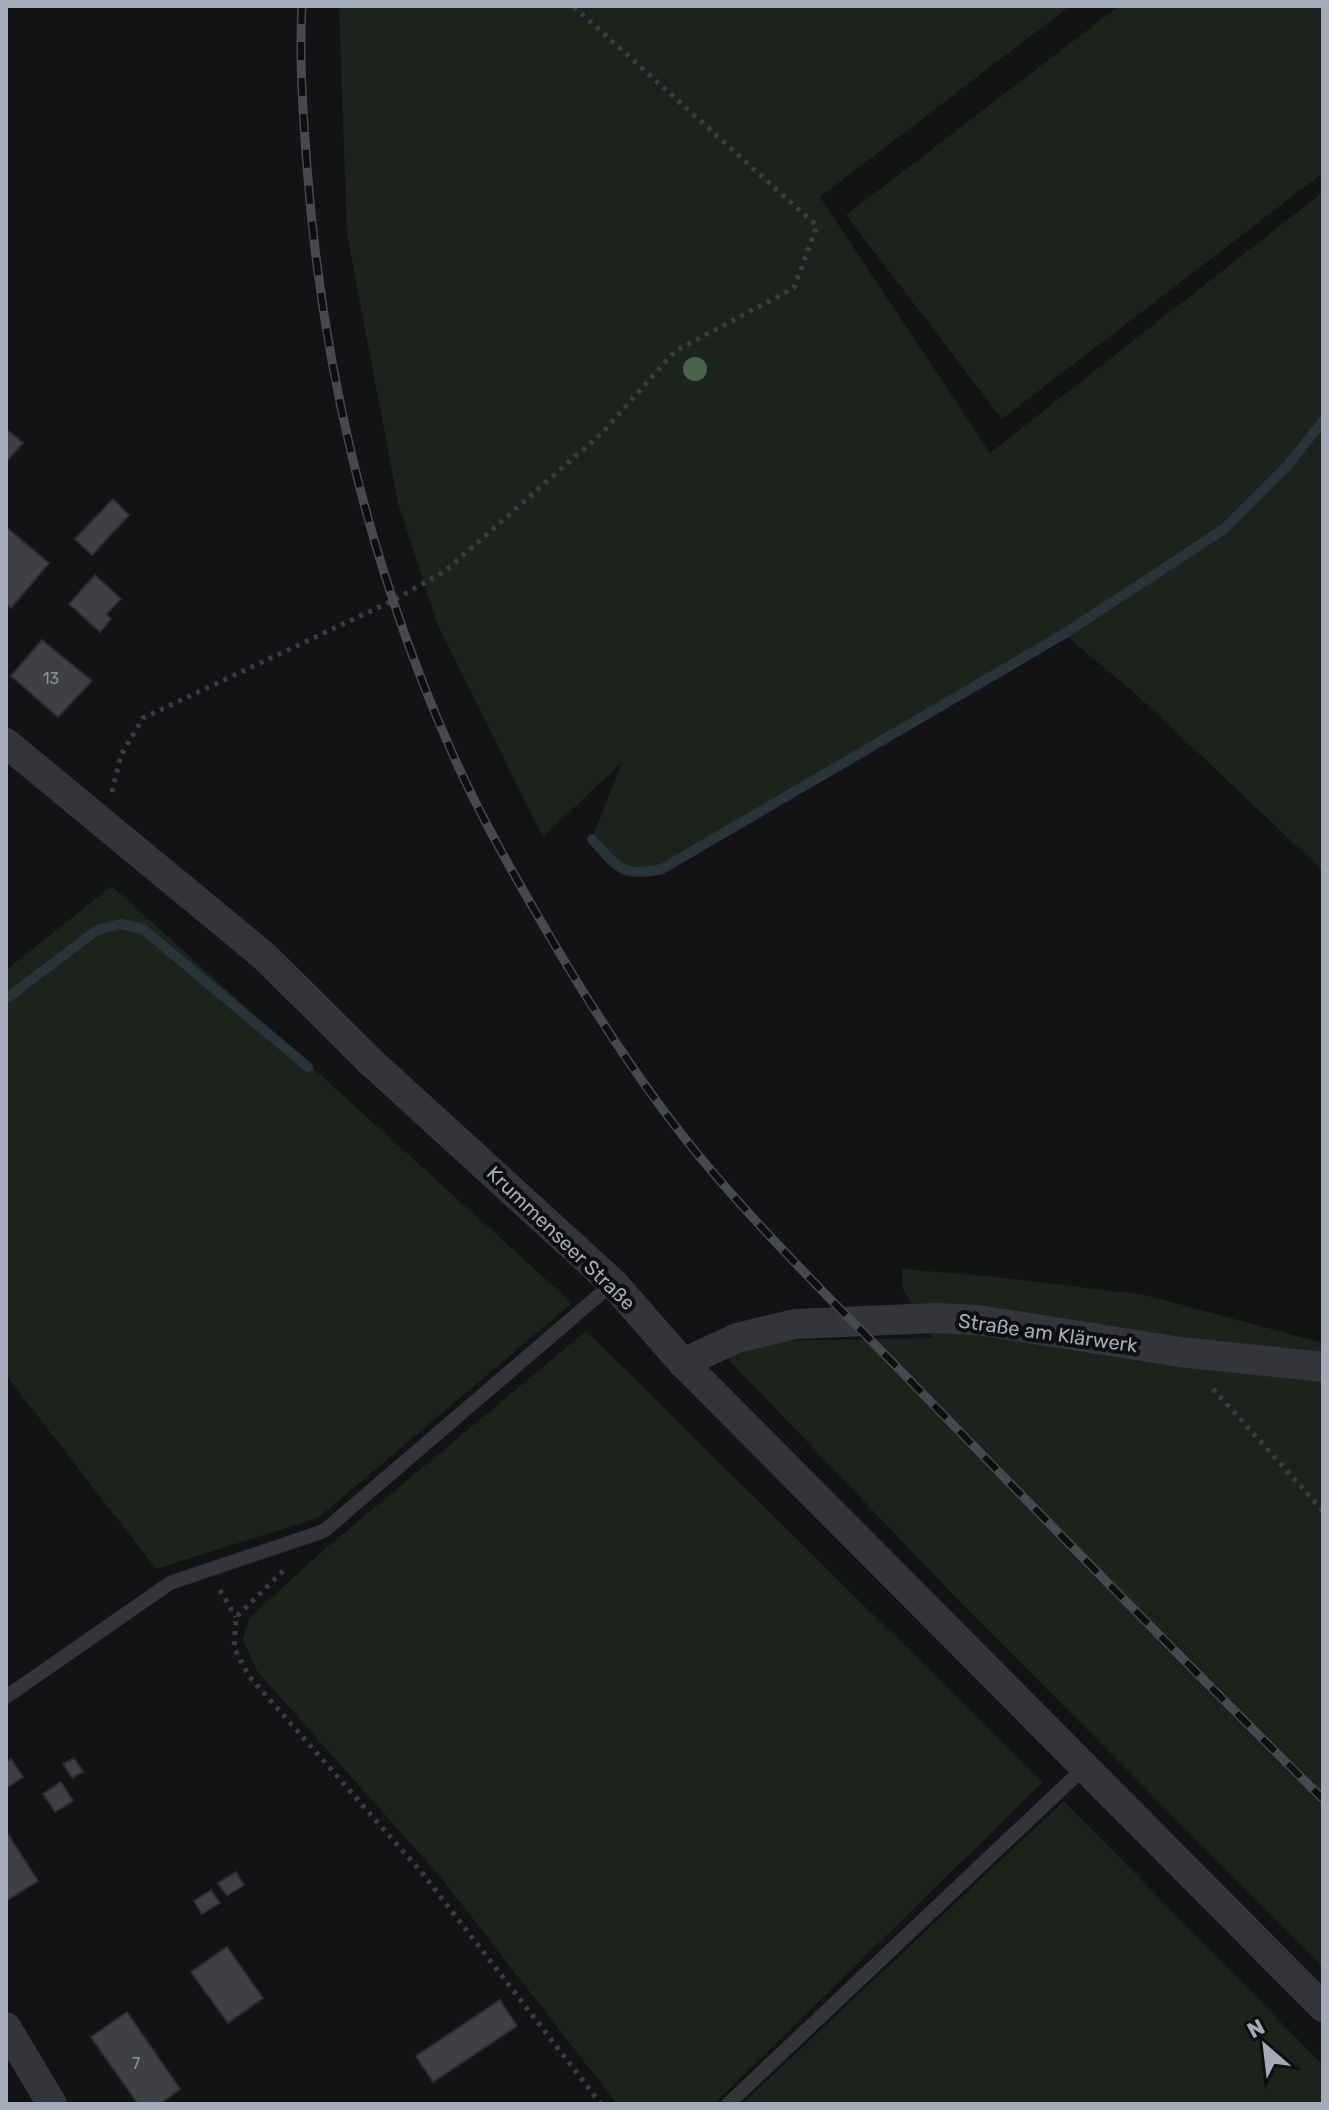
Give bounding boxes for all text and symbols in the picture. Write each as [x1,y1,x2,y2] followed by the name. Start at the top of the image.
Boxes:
[43,669,59,688] house number: 13
[482,1161,640,1315] street label: Krummenseer Straße
[957,1309,1140,1358] street label: Straße am Klärwerk
[1225,2006,1305,2086] north arrow
[1243,2013,1269,2044] text: N
[132,2054,140,2073] house number: 7

